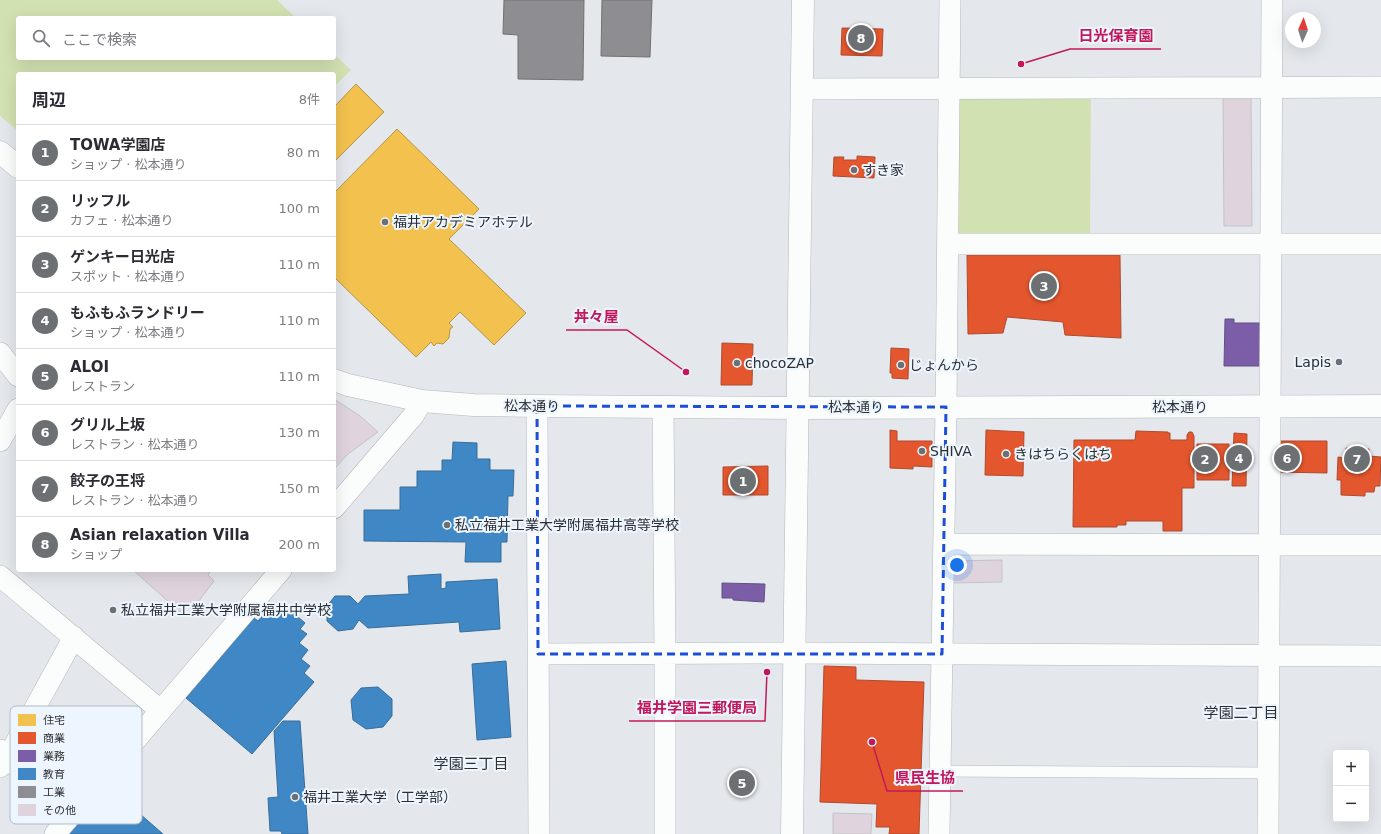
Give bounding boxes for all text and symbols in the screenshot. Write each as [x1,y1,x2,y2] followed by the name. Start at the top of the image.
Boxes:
[1285,12,1321,48] north arrow
[16,16,336,60] search box
[1070,22,1161,49] callout: 日光保育園
[848,23,874,53] pin: 8
[30,27,52,49] icon: search
[1078,27,1154,45] text: 日光保育園
[62,31,137,49] text: ここで検索
[32,90,66,110] text: 周辺
[299,92,320,107] text: 8件
[70,136,165,154] text: TOWA学園店
[40,145,50,160] text: 1
[287,145,320,160] text: 80 m
[70,157,186,172] text: ショップ · 松本通り
[862,162,904,178] place label: すき家
[849,165,859,175] marker: すき家
[70,192,130,210] text: リッフル
[40,201,50,216] text: 2
[278,201,320,216] text: 100 m
[70,213,173,228] text: カフェ · 松本通り
[393,214,533,230] place label: 福井アカデミアホテル
[380,217,390,227] marker: 福井アカデミアホテル
[70,248,175,266] text: ゲンキー日光店
[40,257,50,272] text: 3
[278,257,320,272] text: 110 m
[70,269,186,284] text: スポット · 松本通り
[1031,271,1057,301] pin: 3
[566,303,627,330] callout: 丼々屋
[70,304,205,322] text: もふもふランドリー
[573,308,619,326] text: 丼々屋
[40,313,50,328] text: 4
[278,313,320,328] text: 110 m
[70,325,186,340] text: ショップ · 松本通り
[1295,354,1331,370] place label: Lapis
[745,355,814,371] place label: chocoZAP
[909,357,979,373] place label: じょんから
[1334,357,1344,367] marker: Lapis
[70,358,109,376] text: ALOI
[732,358,742,368] marker: chocoZAP
[896,360,906,370] marker: じょんから
[40,369,50,384] text: 5
[278,369,320,384] text: 110 m
[70,379,135,394] text: レストラン
[504,398,560,414] street label: 松本通り
[828,399,884,415] street label: 松本通り
[1152,399,1208,415] street label: 松本通り
[70,416,145,434] text: グリル上坂
[40,425,50,440] text: 6
[278,425,320,440] text: 130 m
[70,437,199,452] text: レストラン · 松本通り
[930,443,972,459] place label: SHIVA
[1226,443,1252,473] pin: 4
[1274,443,1300,473] pin: 6
[1192,444,1218,474] pin: 2
[1344,444,1370,474] pin: 7
[917,446,927,456] marker: SHIVA
[1014,446,1112,462] place label: きはちらくはち
[1001,449,1011,459] marker: きはちらくはち
[730,466,756,496] pin: 1
[70,472,145,490] text: 餃子の王将
[40,481,50,496] text: 7
[278,481,320,496] text: 150 m
[70,493,199,508] text: レストラン · 松本通り
[455,517,679,533] place label: 私立福井工業大学附属福井高等学校
[442,520,452,530] marker: 私立福井工業大学附属福井高等学校
[70,526,250,544] text: Asian relaxation Villa
[40,537,50,552] text: 8
[278,537,320,552] text: 200 m
[70,547,122,562] text: ショップ
[947,555,967,575] your location
[121,602,331,618] place label: 私立福井工業大学附属福井中学校
[108,605,118,615] marker: 私立福井工業大学附属福井中学校
[629,694,765,721] callout: 福井学園三郵便局
[636,699,757,717] text: 福井学園三郵便局
[1203,704,1279,722] district label: 学園二丁目
[10,706,142,824] legend
[43,714,65,727] text: 住宅
[43,732,65,745] text: 商業
[43,750,65,763] text: 業務
[1333,750,1369,822] map controls
[1333,750,1369,786] button: +
[433,755,509,773] district label: 学園三丁目
[887,764,963,791] callout: 県民生協
[43,768,65,781] text: 教育
[729,768,755,798] pin: 5
[895,769,955,787] text: 県民生協
[43,786,65,799] text: 工業
[1333,786,1369,822] button: −
[303,789,457,805] place label: 福井工業大学（工学部）
[290,792,300,802] marker: 福井工業大学（工学部）
[43,804,76,817] text: その他

